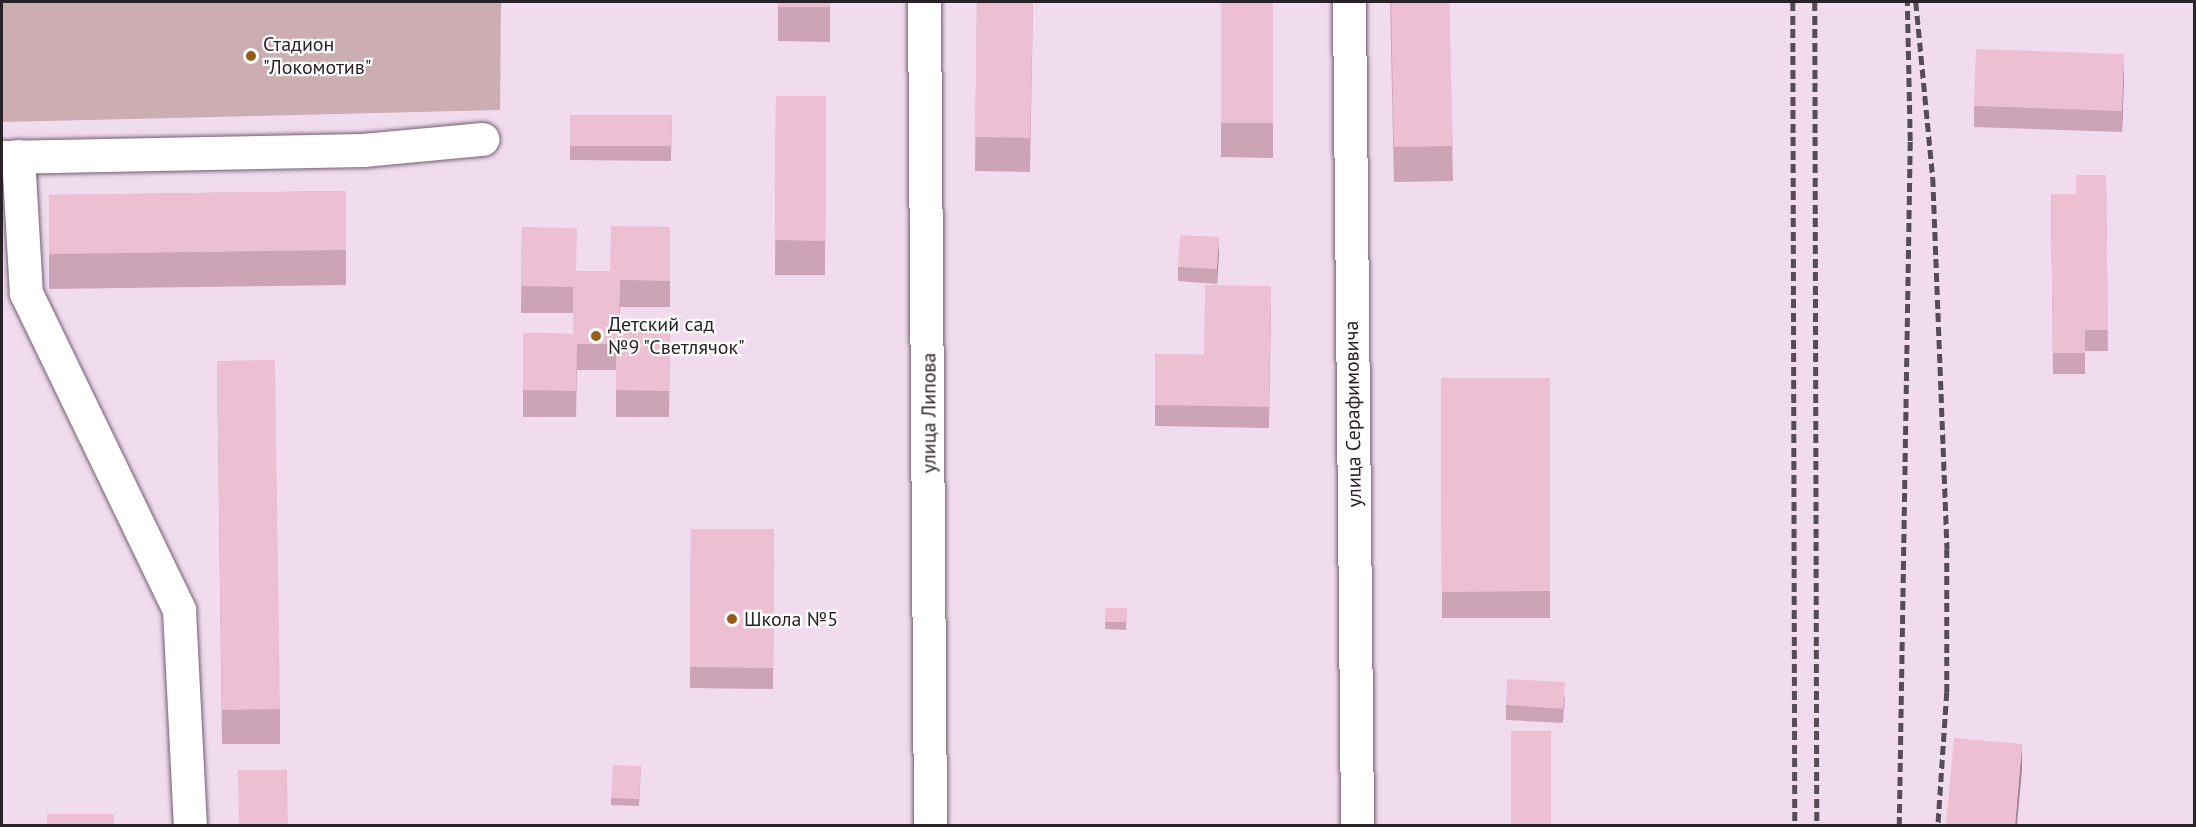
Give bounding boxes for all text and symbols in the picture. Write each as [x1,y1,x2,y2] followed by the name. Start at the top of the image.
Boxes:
[263,33,371,80] place label: Стадион "Локомотив"
[244,49,258,63] marker: Стадион "Локомотив"
[608,312,746,359] place label: Детский сад №9 "Светлячок"
[1339,320,1367,508] street label: улица Серафимовича
[589,329,603,343] marker: Детский сад №9 "Светлячок"
[917,353,941,473] street label: улица Липова
[744,607,838,631] place label: Школа №5
[725,612,739,626] marker: Школа №5

